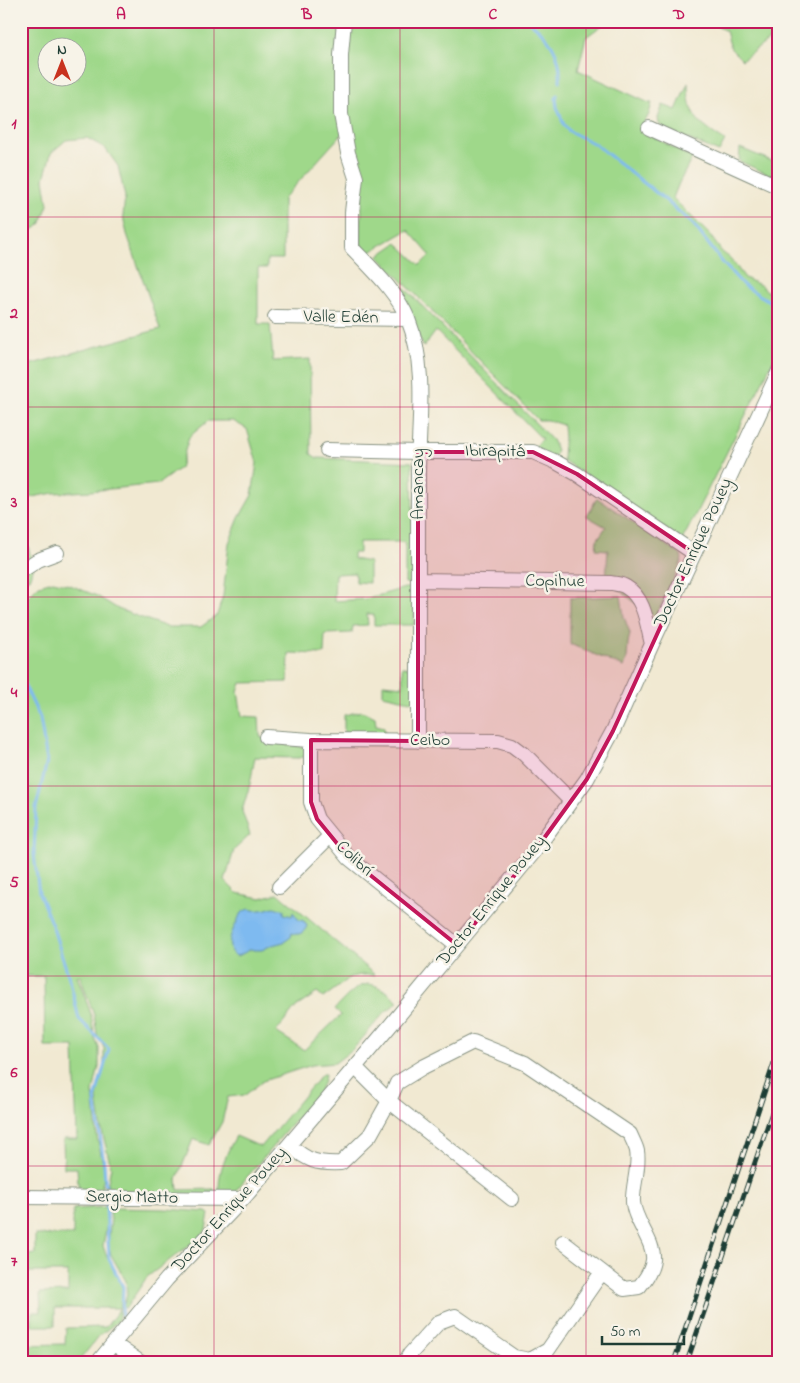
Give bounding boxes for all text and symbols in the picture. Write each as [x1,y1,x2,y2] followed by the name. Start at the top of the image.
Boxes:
[116,3,126,27] text: A
[301,3,313,27] text: B
[489,3,498,27] text: C
[672,3,685,27] text: D
[38,38,88,88] north arrow
[57,40,67,61] text: N
[11,112,17,136] text: 1
[9,302,18,326] text: 2
[302,304,379,332] street label: Valle Edén
[465,438,525,466] street label: Ibirapitá
[406,448,432,520] street label: Amancay
[648,474,740,633] street label: Doctor Enrique Pouey
[10,491,18,515] text: 3
[525,568,586,596] street label: Copihue
[10,681,18,705] text: 4
[410,728,450,754] street label: Ceibo
[430,830,553,973] street label: Doctor Enrique Pouey
[329,835,379,883] street label: Colibrí
[9,871,19,895] text: 5
[9,1061,18,1085] text: 6
[165,1141,294,1280] street label: Doctor Enrique Pouey
[86,1184,178,1213] street label: Sergio Matto
[11,1250,18,1274] text: 7
[602,1313,685,1345] scale bar
[610,1321,641,1343] text: 50 m

